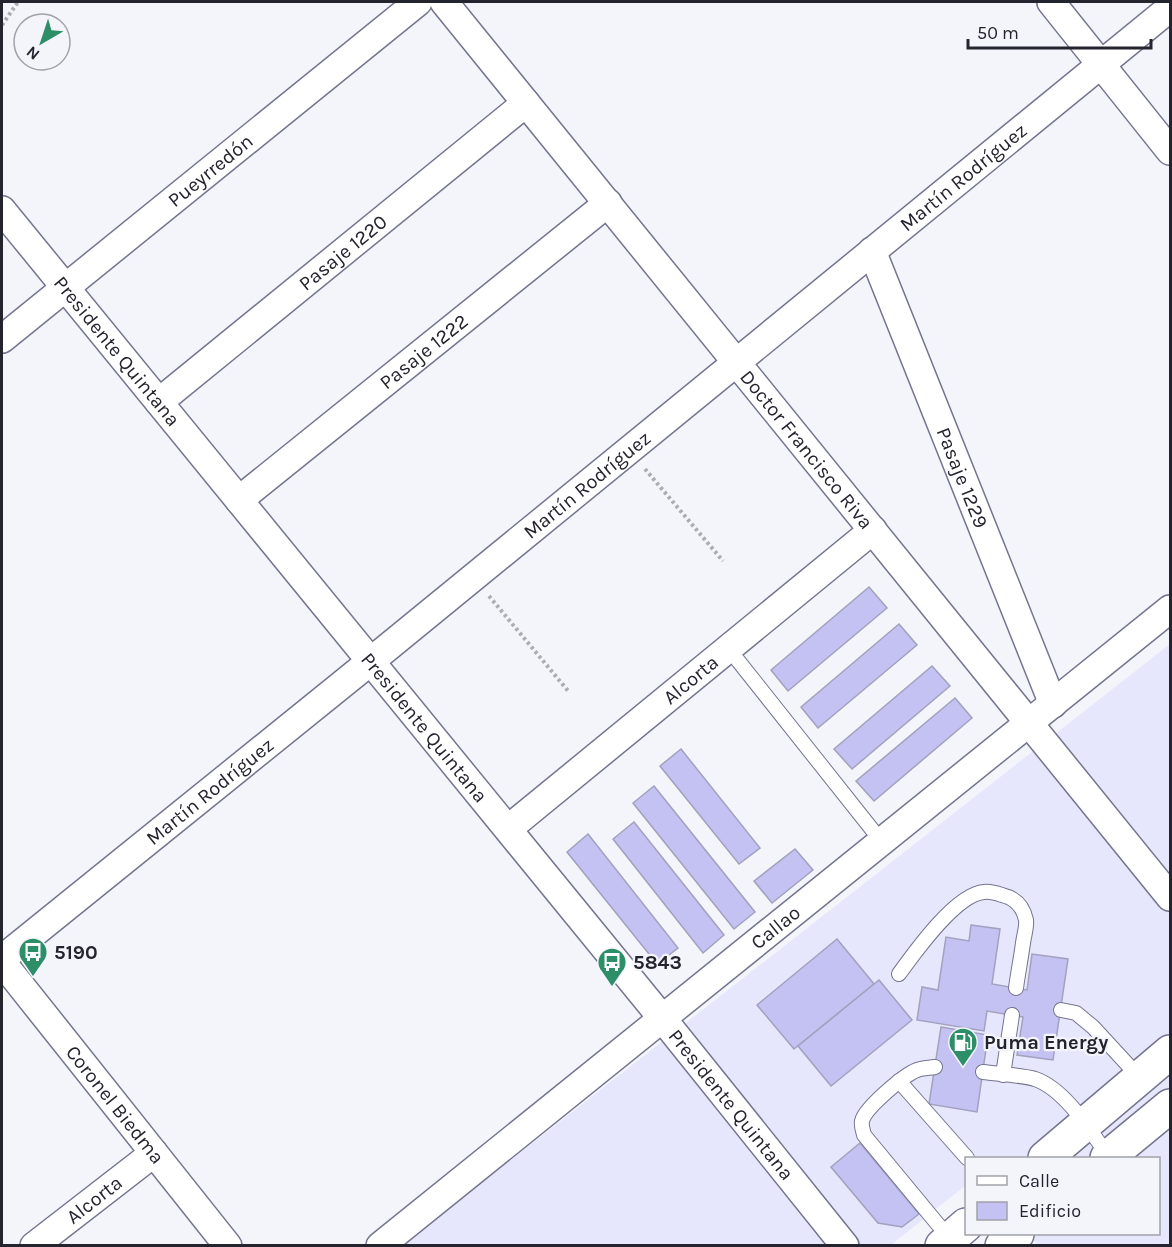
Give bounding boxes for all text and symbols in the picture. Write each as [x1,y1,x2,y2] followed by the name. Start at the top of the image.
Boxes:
[12,12,72,72] north arrow
[968,12,1151,50] scale bar
[977,22,1019,44] text: 50 m
[22,42,43,64] text: N
[895,119,1031,236] street label: Martín Rodríguez
[163,129,257,211] street label: Pueyrredón
[294,210,391,295] street label: Pasaje 1220
[49,271,185,431] street label: Presidente Quintana
[375,309,472,394] street label: Pasaje 1222
[736,365,878,533] street label: Doctor Francisco Riva
[932,424,993,531] street label: Pasaje 1229
[519,426,655,543] street label: Martín Rodríguez
[357,648,493,807] street label: Presidente Quintana
[658,650,723,709] street label: Alcorta
[141,733,278,850] street label: Martín Rodríguez
[746,900,805,954] street label: Callao
[17,936,49,978] bus stop icon: 5190
[54,941,98,964] place label: 5190
[596,946,628,988] bus stop icon: 5843
[633,951,682,974] place label: 5843
[664,1024,799,1184] street label: Presidente Quintana
[947,1026,979,1068] fuel station icon: Puma Energy
[984,1031,1108,1054] place label: Puma Energy
[61,1041,169,1168] street label: Coronel Biedma
[965,1157,1160,1235] legend
[1019,1170,1059,1192] text: Calle
[62,1171,126,1228] street label: Alcorta
[1019,1200,1081,1222] text: Edificio

